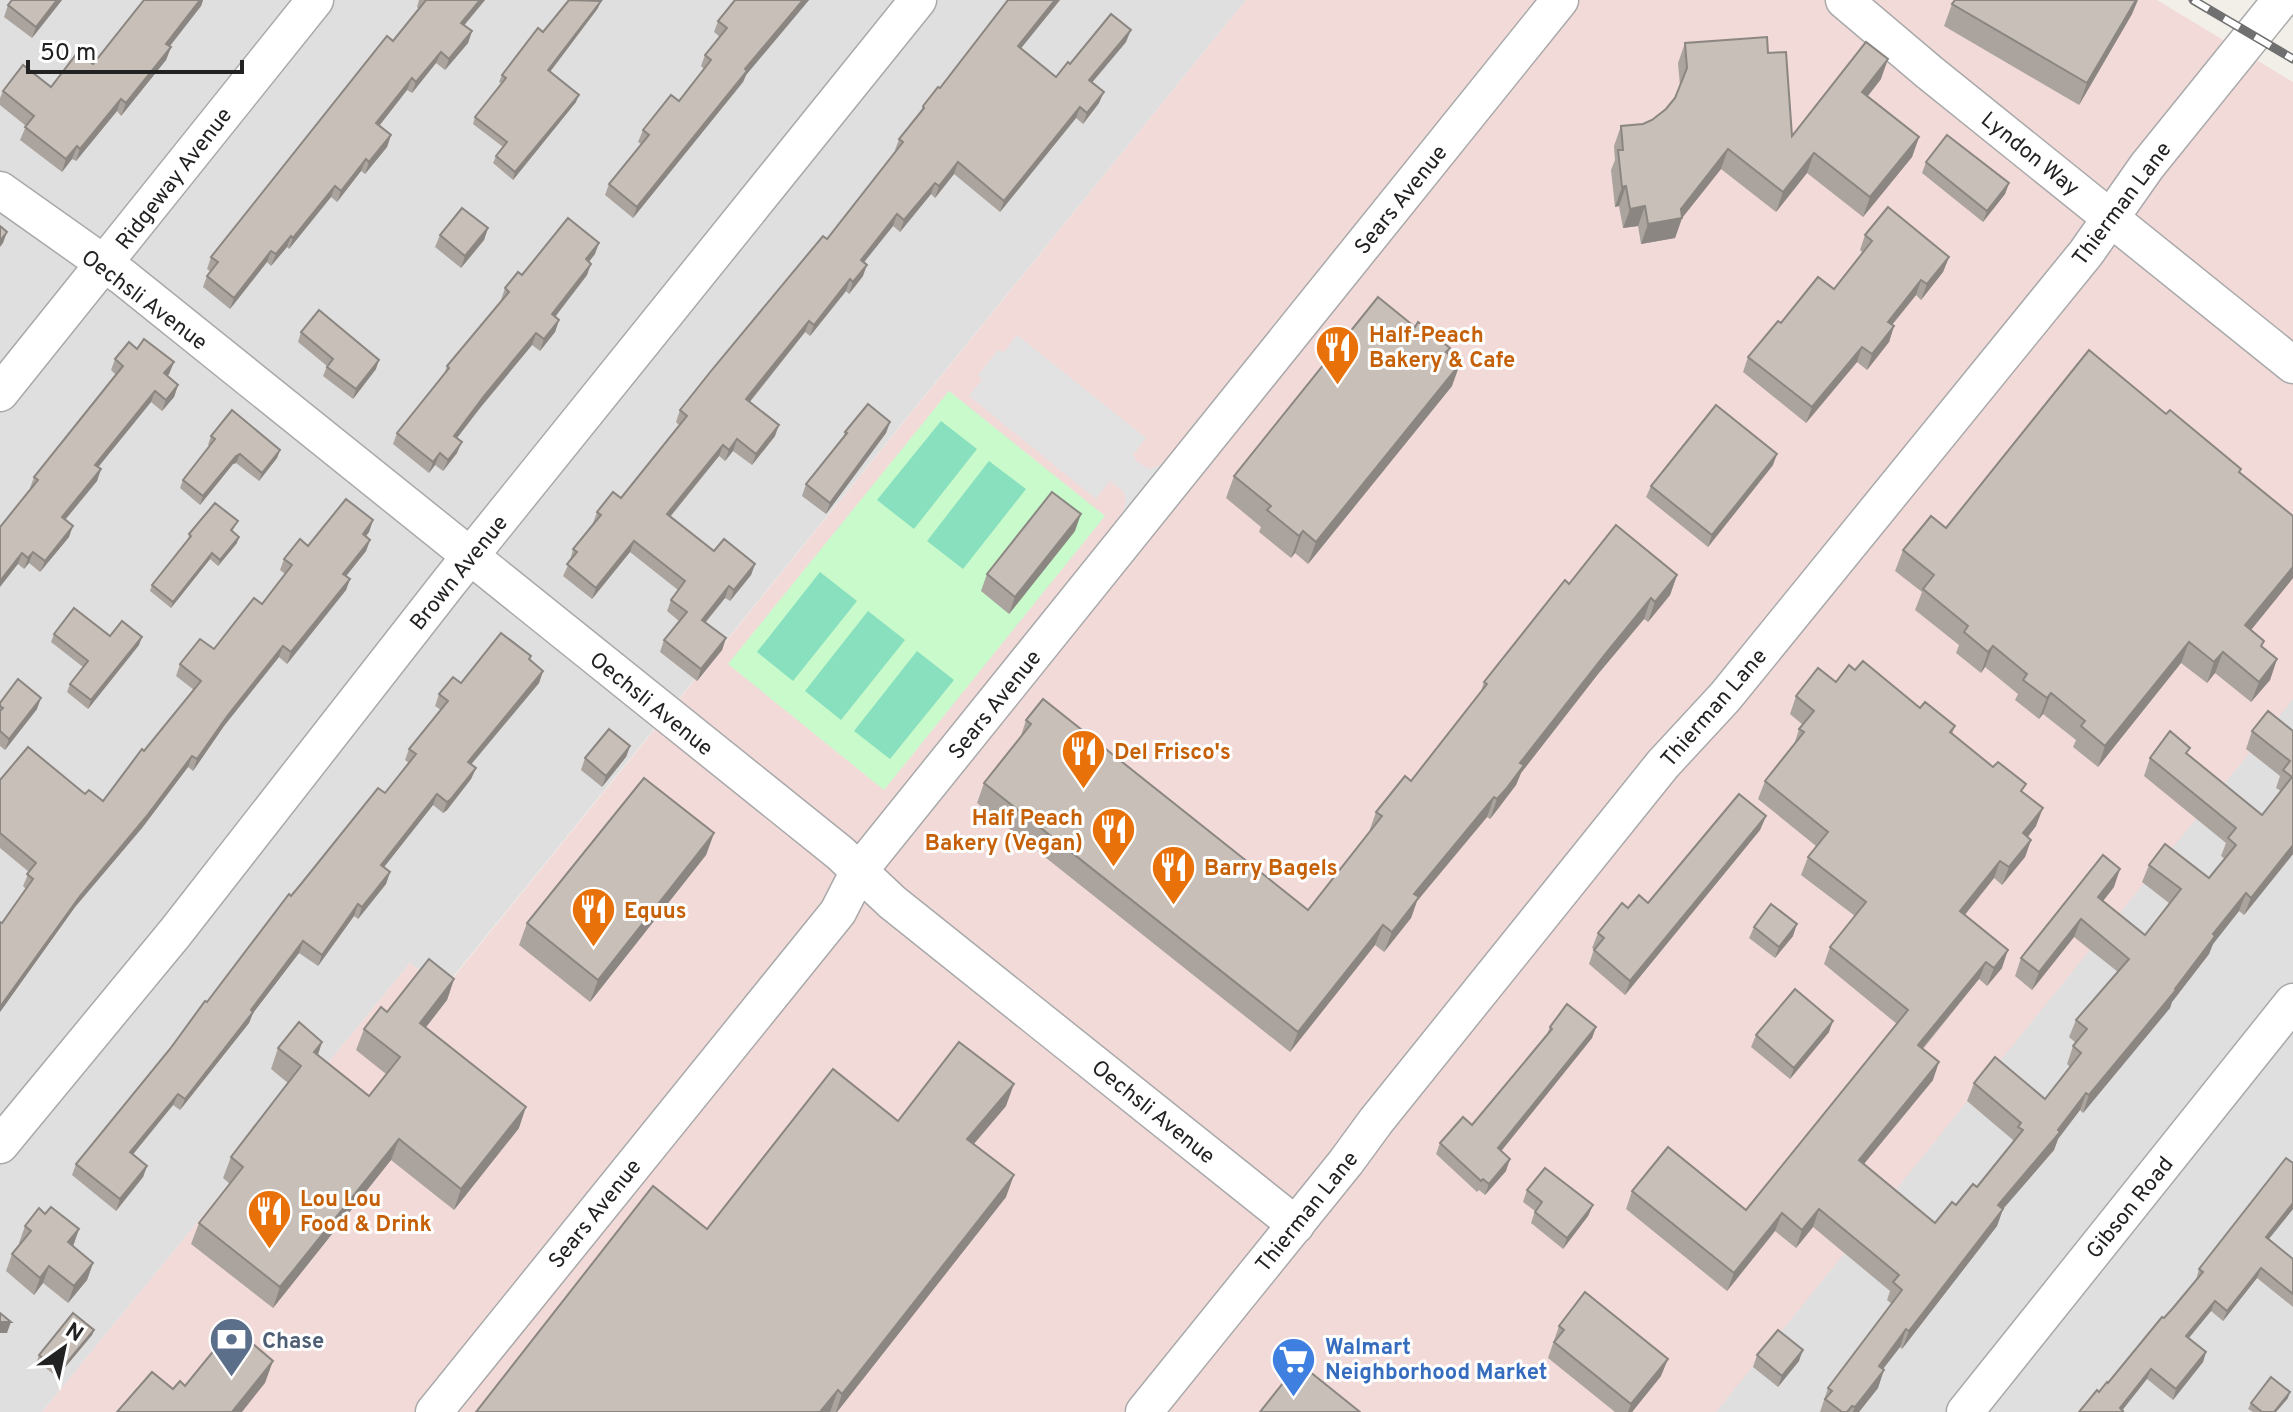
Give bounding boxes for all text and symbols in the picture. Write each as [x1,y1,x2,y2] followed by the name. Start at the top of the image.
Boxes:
[28,24,242,74] scale bar
[40,39,96,69] text: 50 m
[111,103,239,256] street label: Ridgeway Avenue
[1975,107,2084,203] street label: Lyndon Way
[2068,137,2178,272] street label: Thierman Lane
[1350,140,1454,261] street label: Sears Avenue
[75,245,212,357] street label: Oechsli Avenue
[1314,323,1362,386] restaurant icon: Half-Peach Bakery & Cafe
[1369,323,1515,375] place label: Half-Peach Bakery & Cafe
[405,510,515,637] street label: Brown Avenue
[1656,644,1774,773] street label: Thierman Lane
[944,645,1048,766] street label: Sears Avenue
[583,647,718,763] street label: Oechsli Avenue
[1059,727,1107,790] restaurant icon: Del Frisco's
[1114,740,1231,767] place label: Del Frisco's
[925,806,1083,858] place label: Half Peach Bakery (Vegan)
[1090,806,1138,869] restaurant icon: Half Peach Bakery (Vegan)
[1149,843,1197,906] restaurant icon: Barry Bagels
[1204,856,1338,883] place label: Barry Bagels
[569,886,617,949] restaurant icon: Equus
[624,899,687,926] place label: Equus
[1085,1055,1220,1171] street label: Oechsli Avenue
[1251,1147,1365,1279] street label: Thierman Lane
[2082,1152,2180,1265] street label: Gibson Road
[544,1154,648,1275] street label: Sears Avenue
[245,1187,293,1250] restaurant icon: Lou Lou Food & Drink
[300,1187,432,1239] place label: Lou Lou Food & Drink
[24,1308,104,1388] north arrow
[207,1316,255,1379] bank icon: Chase
[60,1318,88,1349] text: N
[262,1329,324,1356] place label: Chase
[1270,1335,1318,1398] supermarket icon: Walmart Neighborhood Market
[1325,1335,1547,1387] place label: Walmart Neighborhood Market

